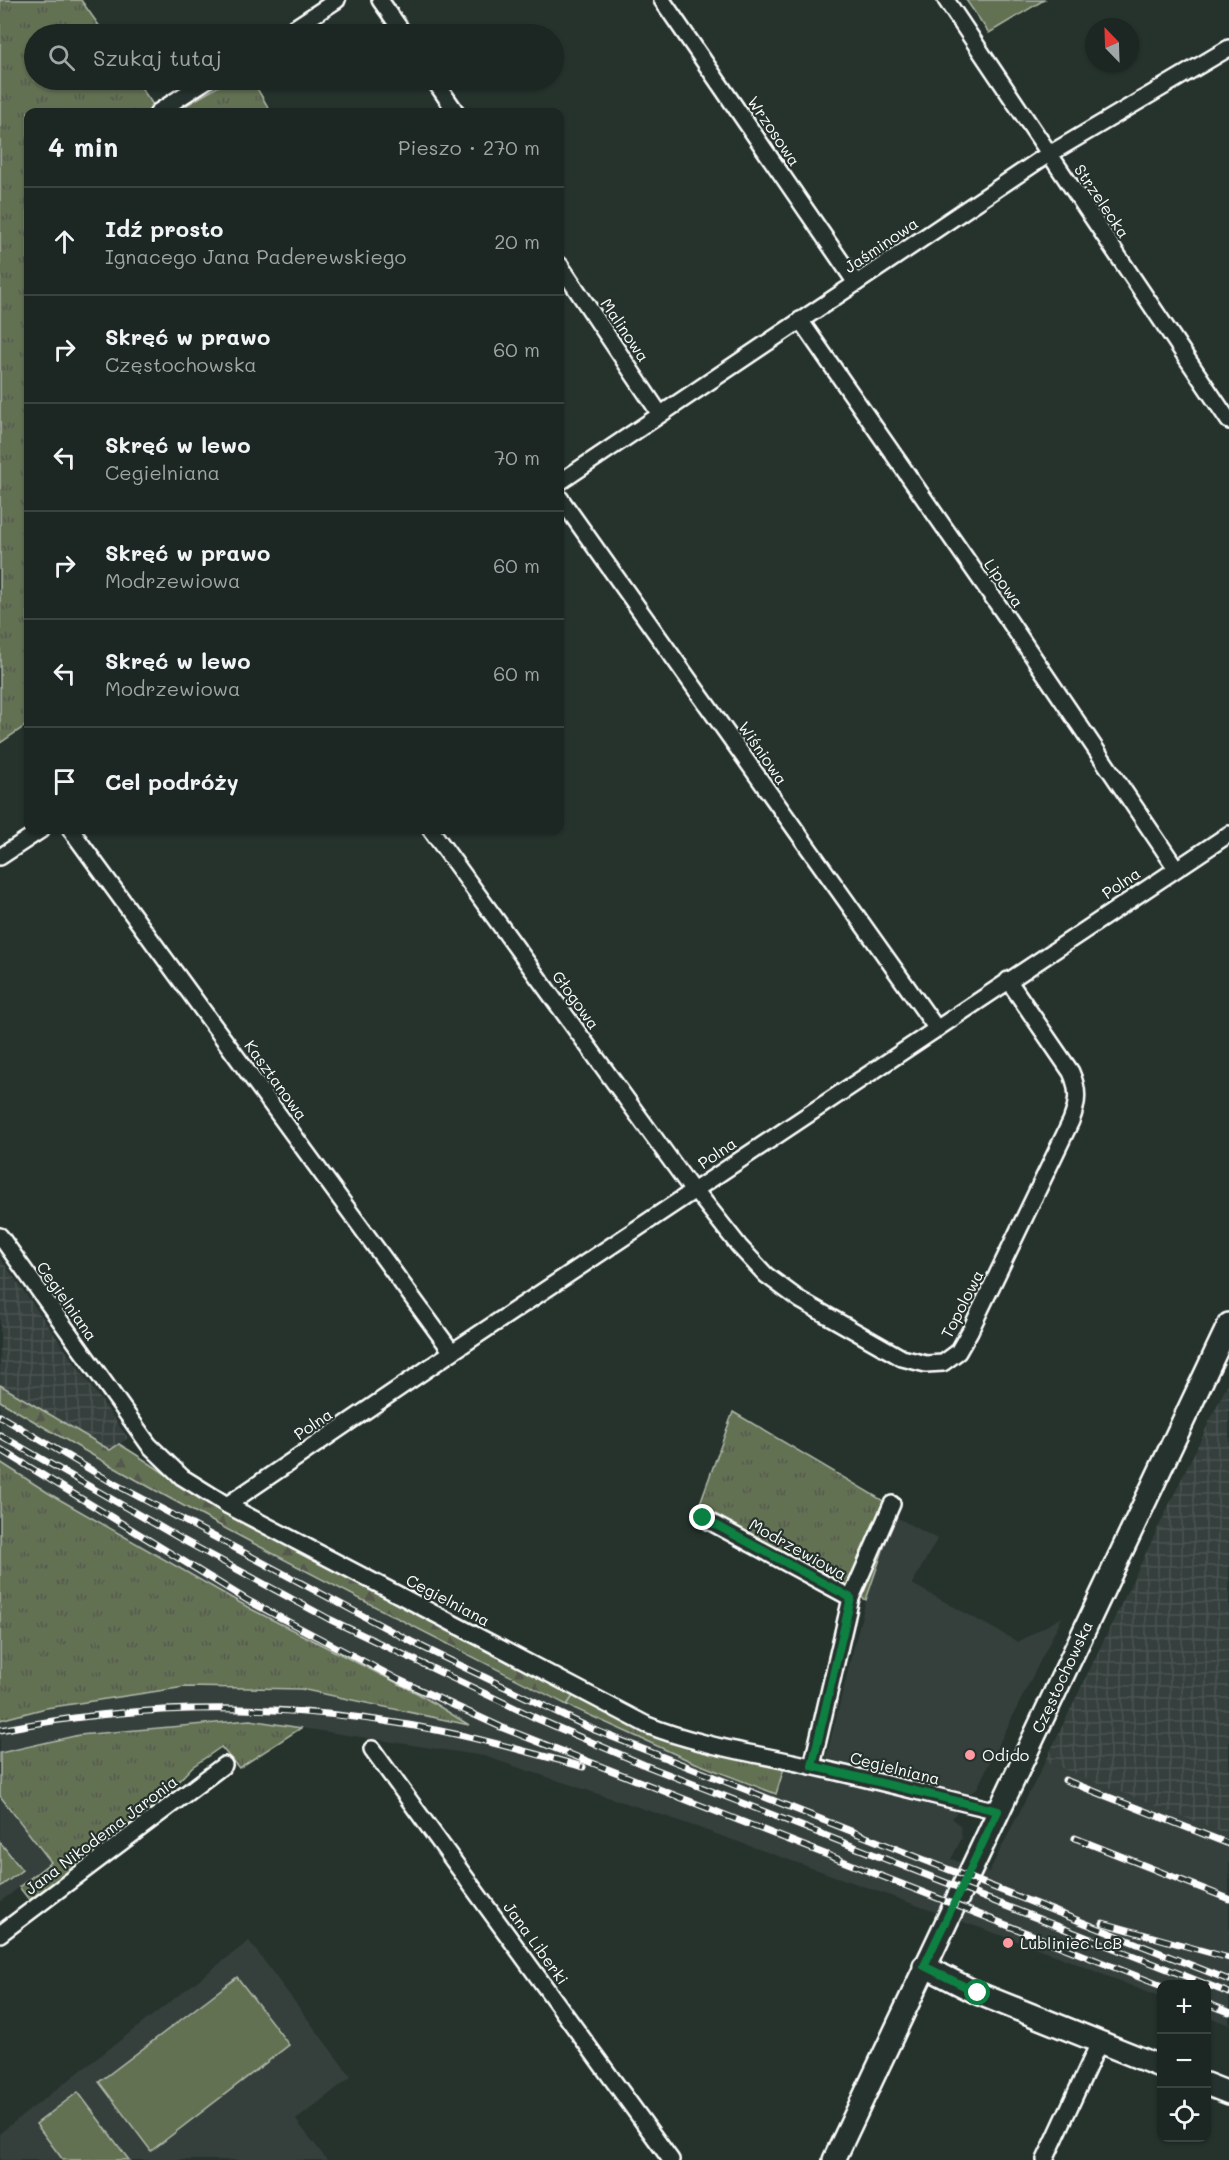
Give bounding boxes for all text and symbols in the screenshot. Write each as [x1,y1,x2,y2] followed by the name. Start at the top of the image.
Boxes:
[1085,18,1139,72] north arrow
[24,24,564,90] search box
[45,41,78,74] icon: search
[93,43,222,72] text: Szukaj tutaj
[743,92,806,170] street label: Wrzosowa
[48,130,118,164] text: 4 min
[398,134,540,160] text: Pieszo · 270 m
[1070,160,1135,242] street label: Strzelecka
[840,212,922,277] street label: Jaśminowa
[105,214,223,243] text: Idź prosto
[48,225,81,258] icon: ahead
[494,228,540,254] text: 20 m
[105,243,406,269] text: Ignacego Jana Paderewskiego
[596,294,654,366] street label: Malinowa
[105,322,270,351] text: Skręć w prawo
[48,333,81,366] icon: right
[493,336,540,362] text: 60 m
[105,351,257,377] text: Częstochowska
[105,430,251,459] text: Skręć w lewo
[48,441,81,474] icon: left
[494,444,540,470] text: 70 m
[105,459,220,485] text: Cegielniana
[105,538,270,567] text: Skręć w prawo
[48,549,81,582] icon: right
[493,552,540,578] text: 60 m
[980,554,1029,611] street label: Lipowa
[105,567,241,593] text: Modrzewiowa
[105,646,251,675] text: Skręć w lewo
[48,657,81,690] icon: left
[493,660,540,686] text: 60 m
[105,675,241,701] text: Modrzewiowa
[734,717,793,788] street label: Wiśniowa
[48,765,81,798] icon: arrive
[105,767,239,796] text: Cel podróży
[1097,862,1144,903] street label: Polna
[548,966,605,1033] street label: Głogowa
[240,1035,313,1124] street label: Kasztanowa
[693,1132,740,1173] street label: Polna
[32,1257,102,1344] street label: Cegielniana
[935,1266,988,1341] street label: Topolowa
[289,1403,336,1444] street label: Polna
[689,1504,715,1530] route end
[746,1513,851,1584] street label: Modrzewiowa
[403,1569,494,1630] street label: Cegielniana
[1026,1617,1097,1736] street label: Częstochowska
[982,1744,1029,1765] place label: Odido
[848,1746,942,1789] street label: Cegielniana
[963,1748,977,1762] marker: Odido
[20,1770,181,1899] street label: Jana Nikodema Jaronia
[499,1897,574,1988] street label: Jana Liberki
[1020,1932,1122,1953] place label: Lubliniec LcB
[1001,1936,1015,1950] marker: Lubliniec LcB
[964,1979,990,2005] route start
[1157,1980,1211,2142] map controls
[1157,1980,1211,2034] button: +
[1157,2034,1211,2088] button: −
[1157,2088,1211,2142] button: locate

